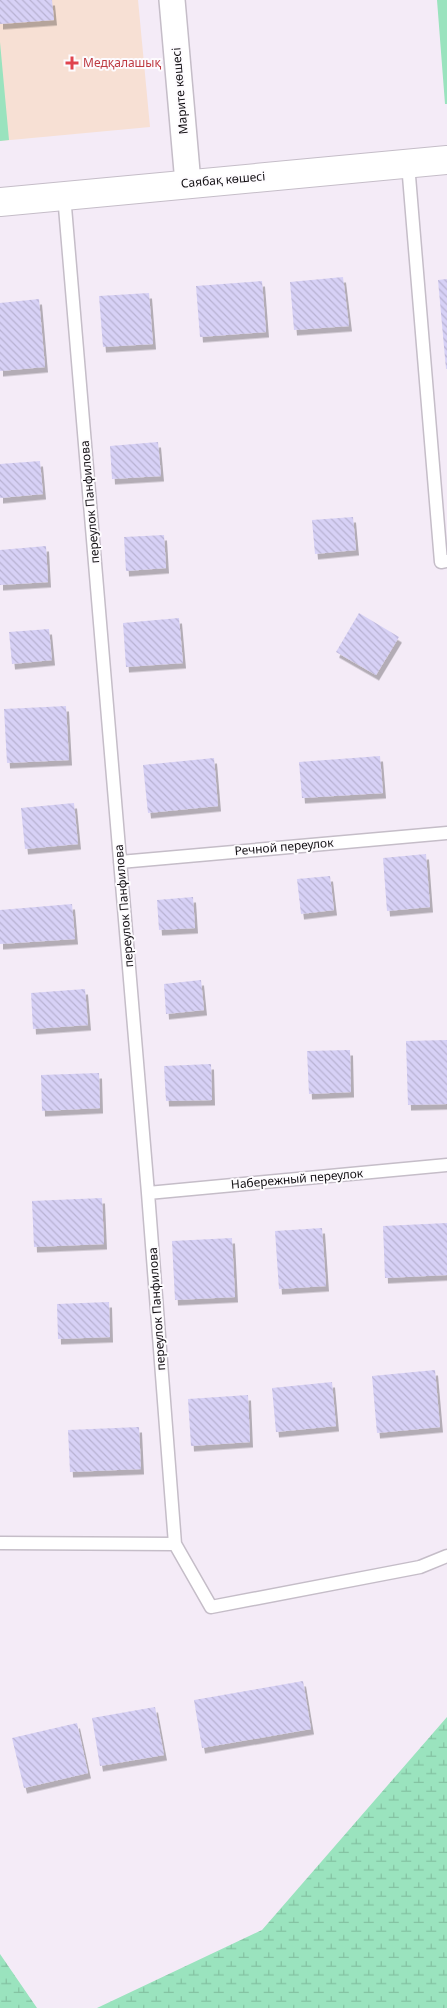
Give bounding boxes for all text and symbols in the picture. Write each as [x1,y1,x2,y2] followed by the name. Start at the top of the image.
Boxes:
[167,47,192,135] street label: Марите көшесі
[83,54,161,71] place label: Медқалашық
[65,56,79,70] marker: Медқалашық
[180,167,266,192] street label: Саябақ көшесі
[76,440,103,564] street label: переулок Панфилова
[234,834,335,859] street label: Речной переулок
[110,844,137,968] street label: переулок Панфилова
[230,1164,364,1193] street label: Набережный переулок
[144,1247,169,1371] street label: переулок Панфилова

